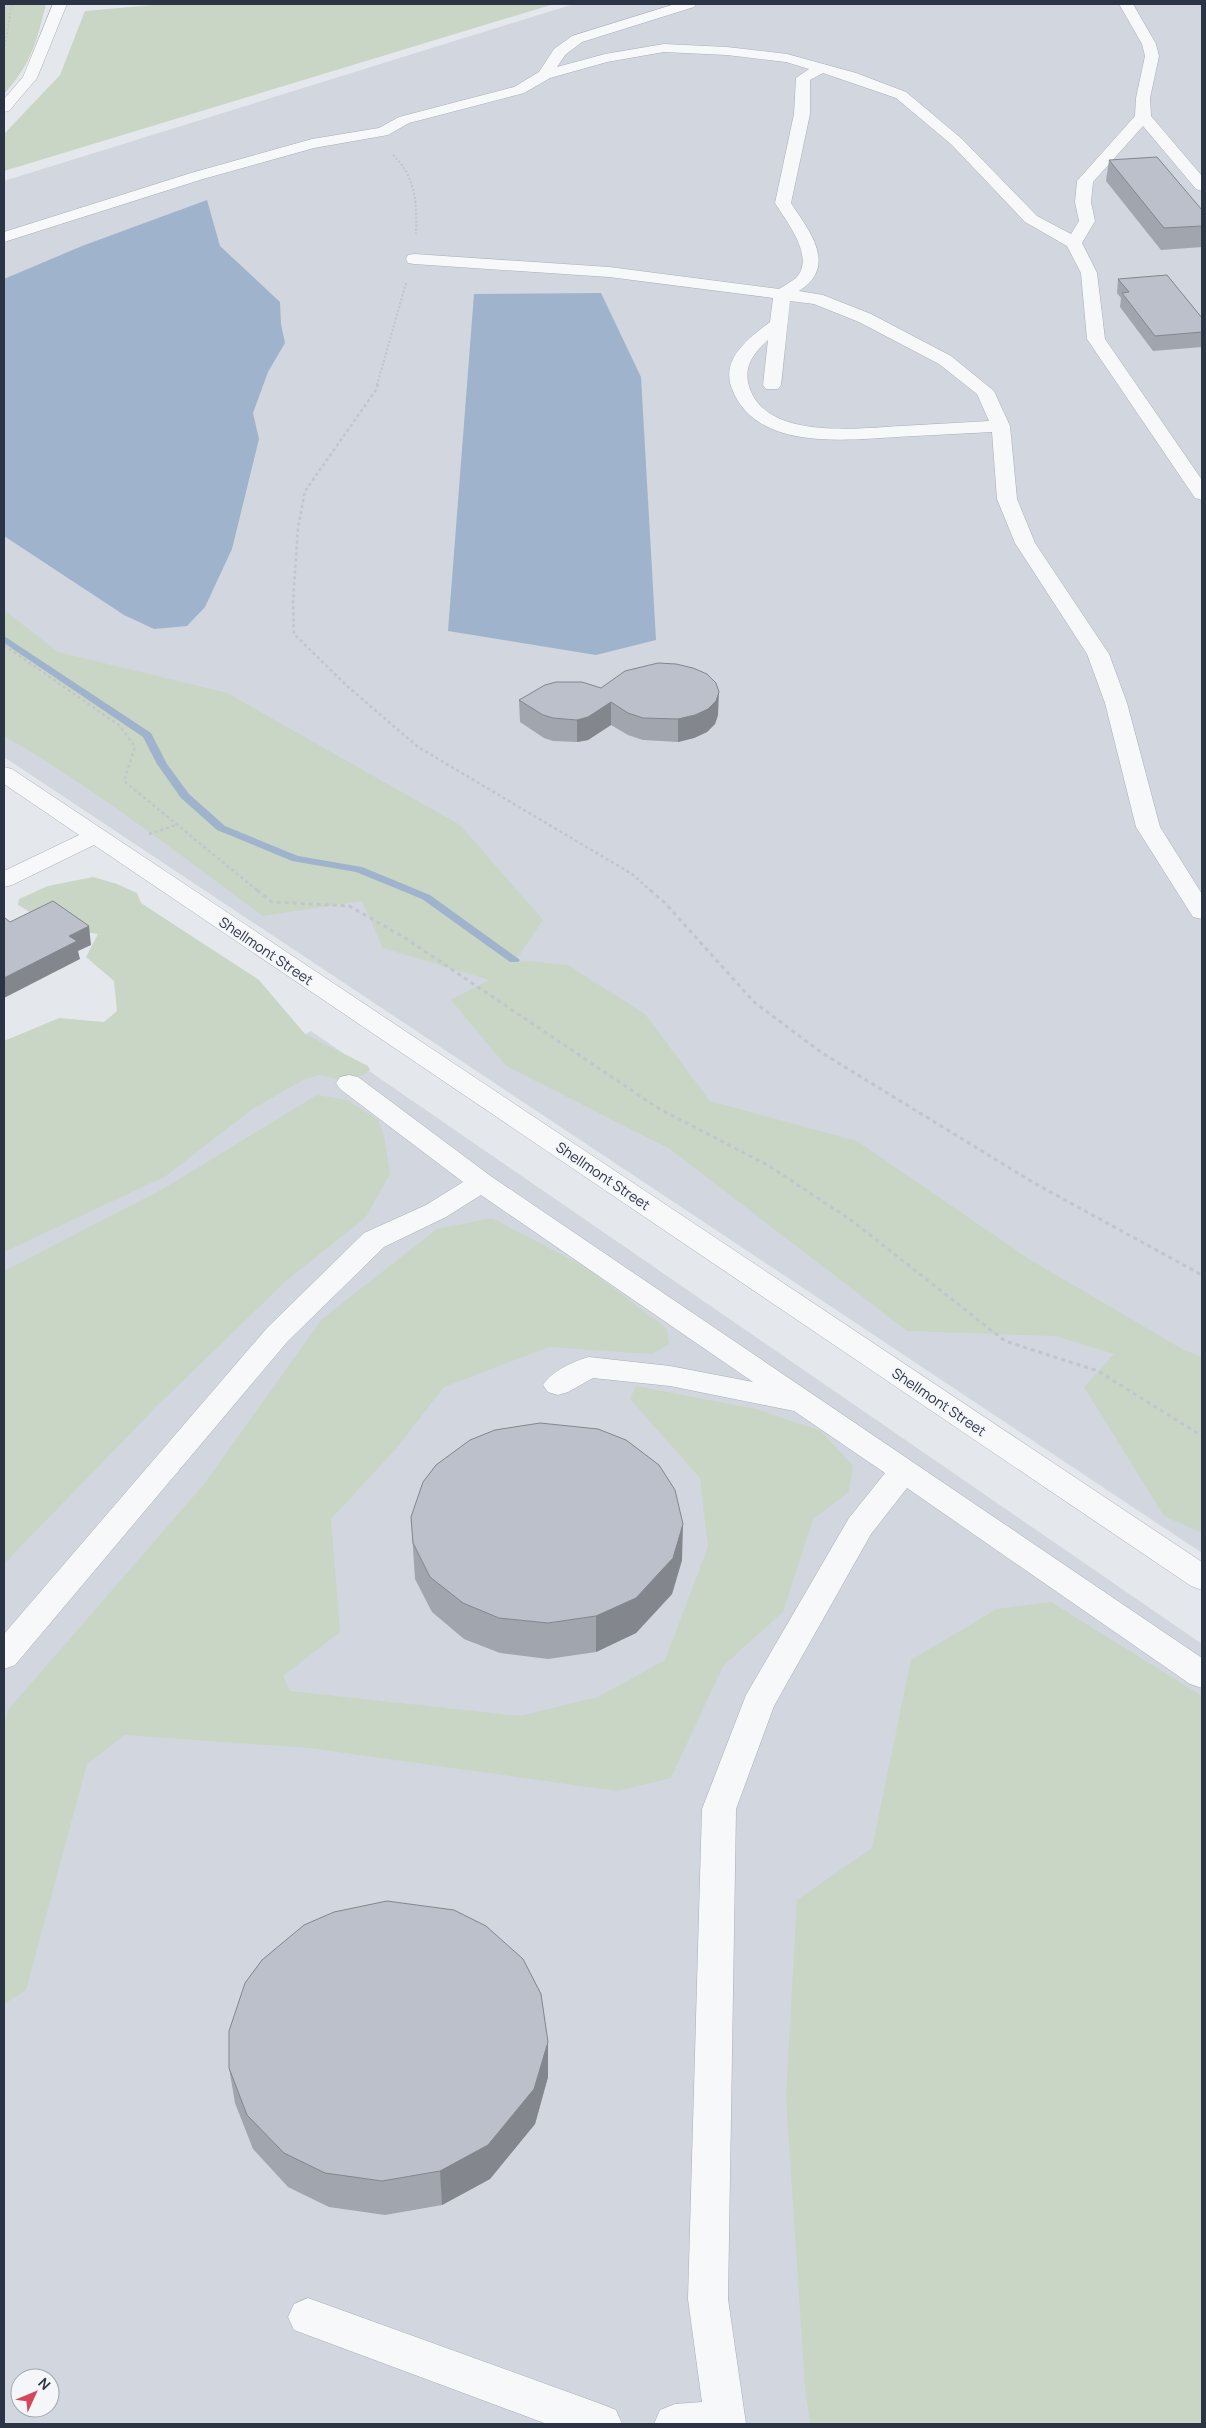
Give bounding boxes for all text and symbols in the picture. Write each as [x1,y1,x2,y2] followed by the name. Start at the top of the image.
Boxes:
[216,912,317,989] street label: Shellmont Street
[553,1137,654,1214] street label: Shellmont Street
[889,1363,990,1440] street label: Shellmont Street
[10,2368,60,2418] north arrow
[34,2373,55,2394] text: N

